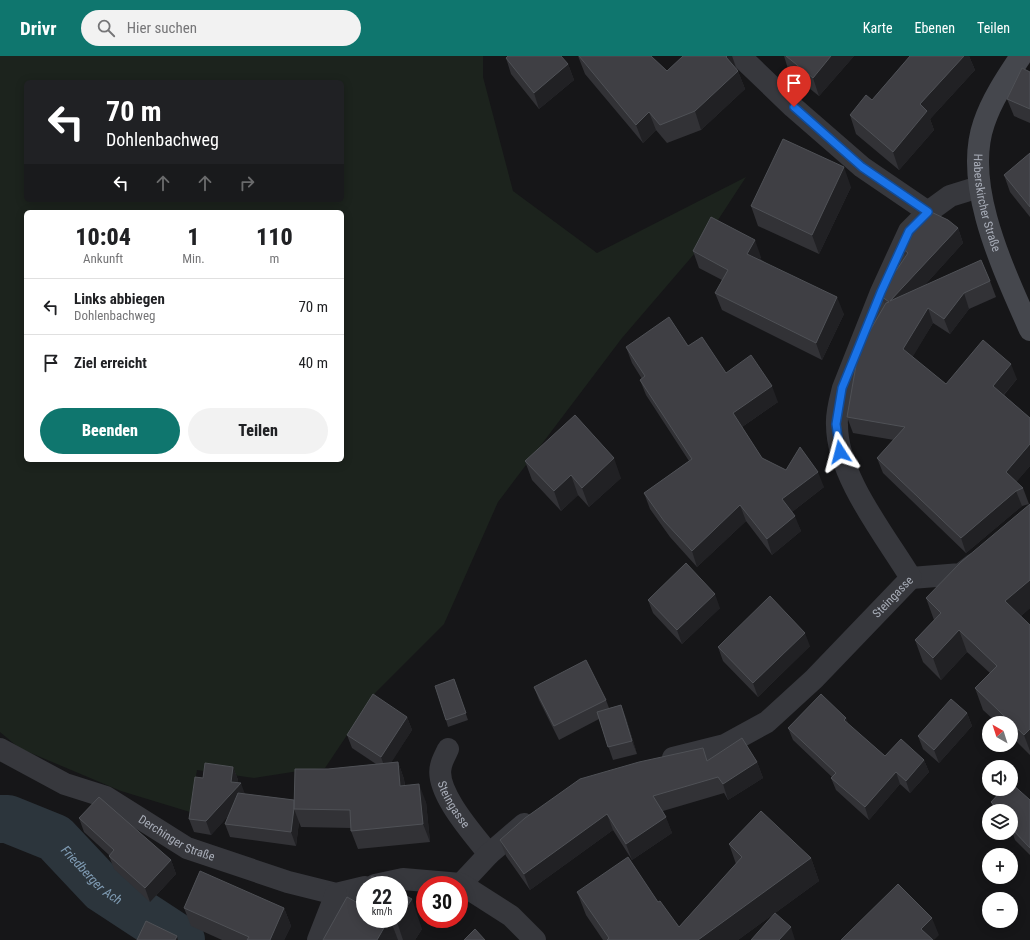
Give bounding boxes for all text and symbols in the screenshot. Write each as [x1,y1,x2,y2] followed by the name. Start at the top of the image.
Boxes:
[81,10,361,46] search box
[20,17,57,40] text: Drivr
[95,17,117,39] icon: search
[127,19,197,37] text: Hier suchen
[863,20,892,36] text: Karte
[914,20,955,36] text: Ebenen
[977,20,1010,36] text: Teilen
[777,66,811,107] pin
[783,72,805,94] icon: arrive
[106,95,162,128] text: 70 m
[40,96,92,148] icon: left
[106,129,219,150] text: Dohlenbachweg
[971,153,1004,254] street label: Haberskircher Straße
[110,172,132,194] icon: left
[152,172,174,194] icon: ahead
[194,172,216,194] icon: ahead
[236,172,258,194] icon: right
[75,223,131,251] text: 10:04
[187,223,200,251] text: 1
[256,223,293,251] text: 110
[83,251,123,266] text: Ankunft
[182,251,205,266] text: Min.
[269,251,279,266] text: m
[74,290,165,308] text: Links abbiegen
[40,296,62,318] icon: left
[298,298,328,316] text: 70 m
[74,308,155,323] text: Dohlenbachweg
[40,352,62,374] icon: arrive
[74,354,147,372] text: Ziel erreicht
[298,354,328,372] text: 40 m
[40,408,180,454] button: Beenden
[188,408,328,454] button: Teilen
[819,431,861,473] position arrow
[870,573,916,621] street label: Steingasse
[982,716,1018,752] north arrow
[982,716,1018,928] map controls
[982,760,1018,796] button: sound
[435,779,473,831] street label: Steingasse
[982,804,1018,840] button: layers
[136,812,217,864] street label: Derchinger Straße
[58,843,125,908] water label: Friedberger Ach
[982,848,1018,884] button: +
[416,876,468,928] speed limit sign: 30
[372,885,392,909] text: 22
[982,892,1018,928] button: −
[372,906,392,917] text: km/h

